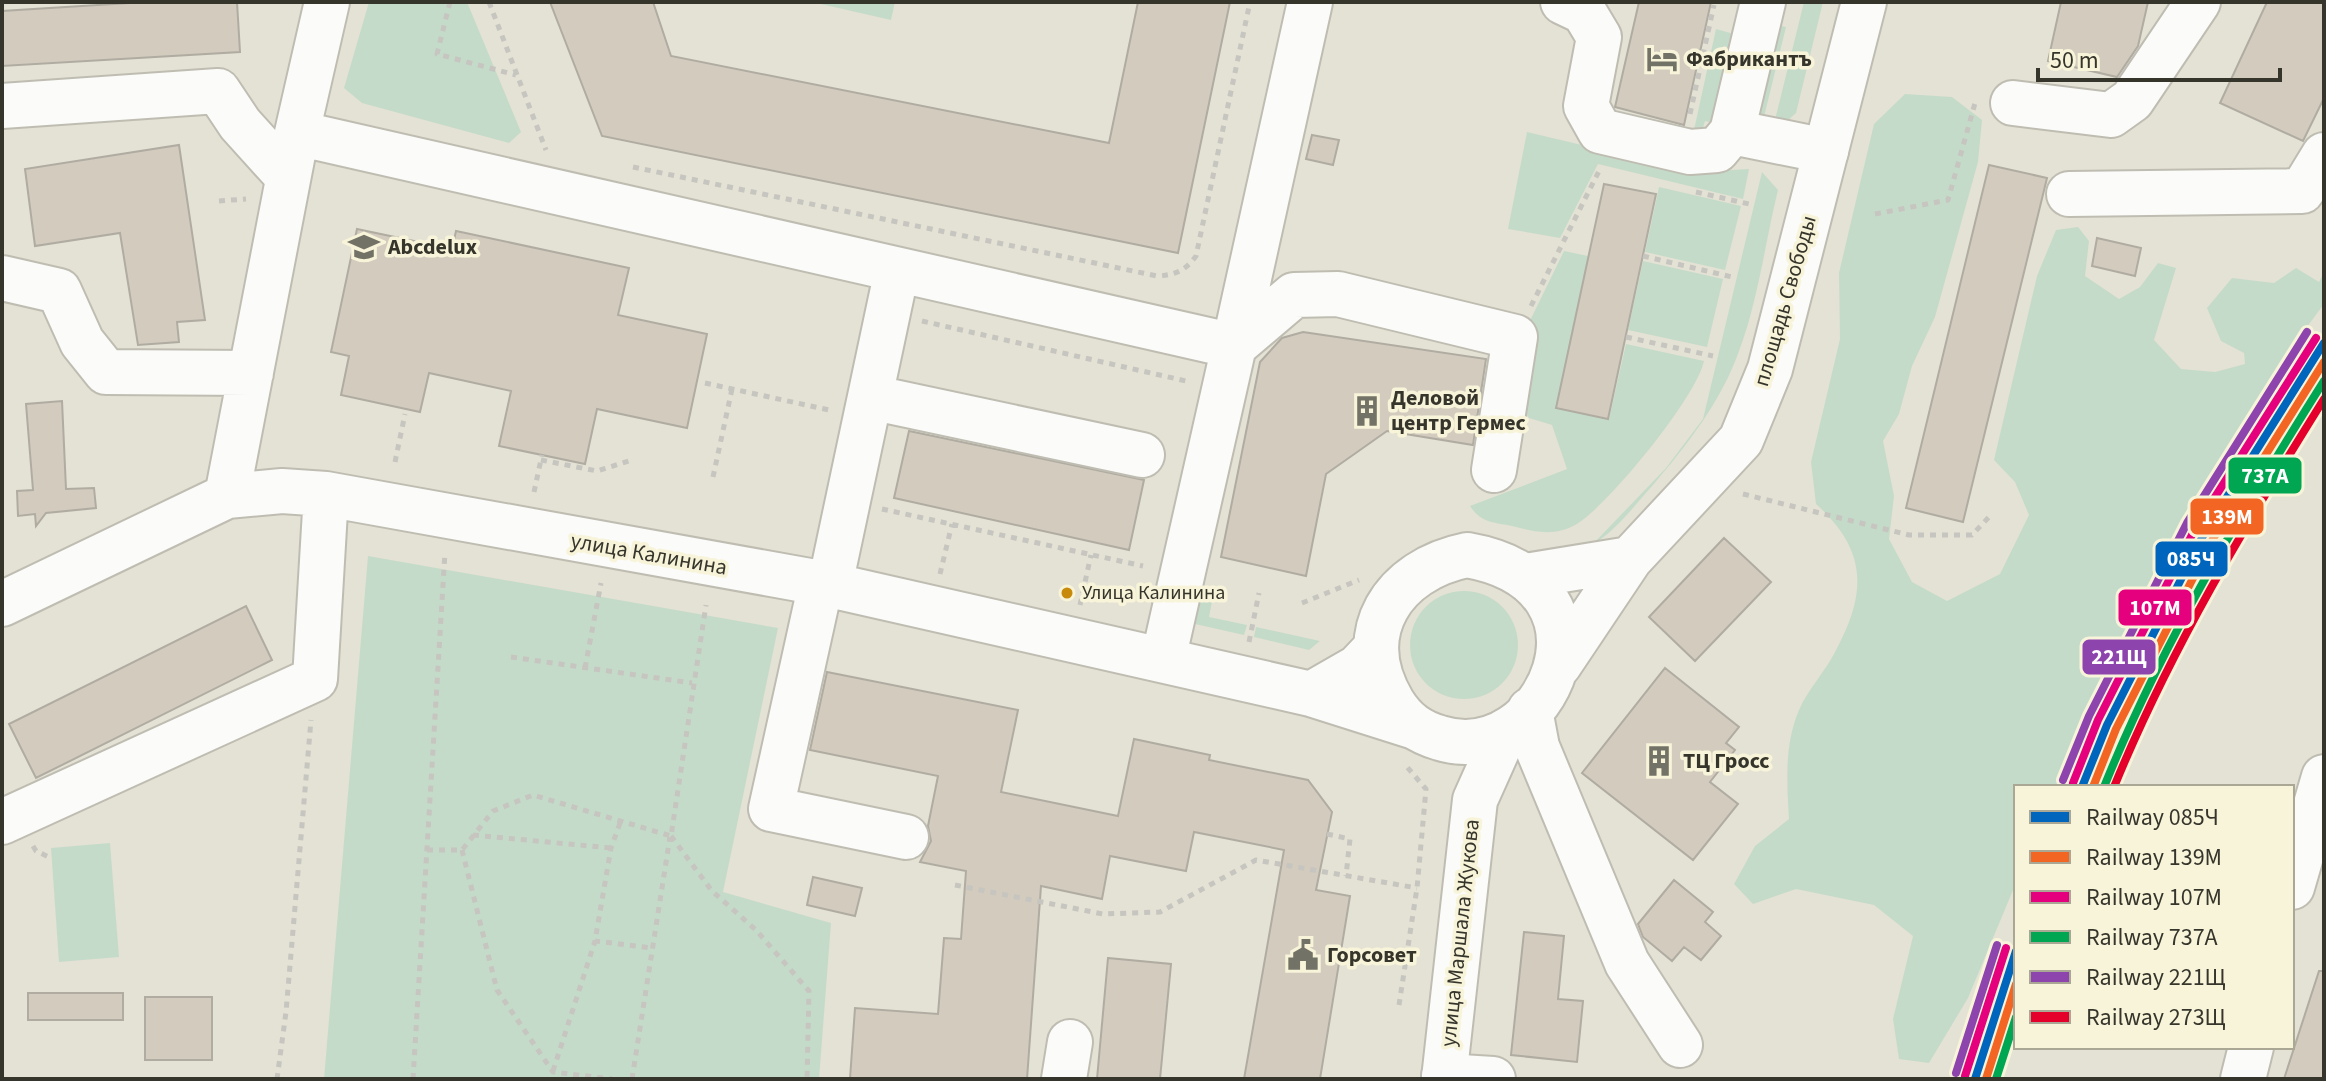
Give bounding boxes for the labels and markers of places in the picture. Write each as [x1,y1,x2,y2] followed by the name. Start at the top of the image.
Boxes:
[1645,42,1679,76] hotel icon: Фабрикантъ
[1686,43,1812,75] place label: Фабрикантъ
[347,230,381,264] school or university icon: Abcdelux
[387,231,477,263] place label: Abcdelux
[1391,382,1526,439] place label: Деловой центр Гермес
[1350,394,1384,428] building icon: Деловой центр Гермес
[1082,579,1225,607] place label: Улица Калинина
[1059,585,1075,601] marker: Улица Калинина
[1642,744,1676,778] building icon: ТЦ Гросс
[1683,745,1770,777] place label: ТЦ Гросс
[1286,938,1320,972] public building icon: Горсовет
[1327,939,1417,971] place label: Горсовет

